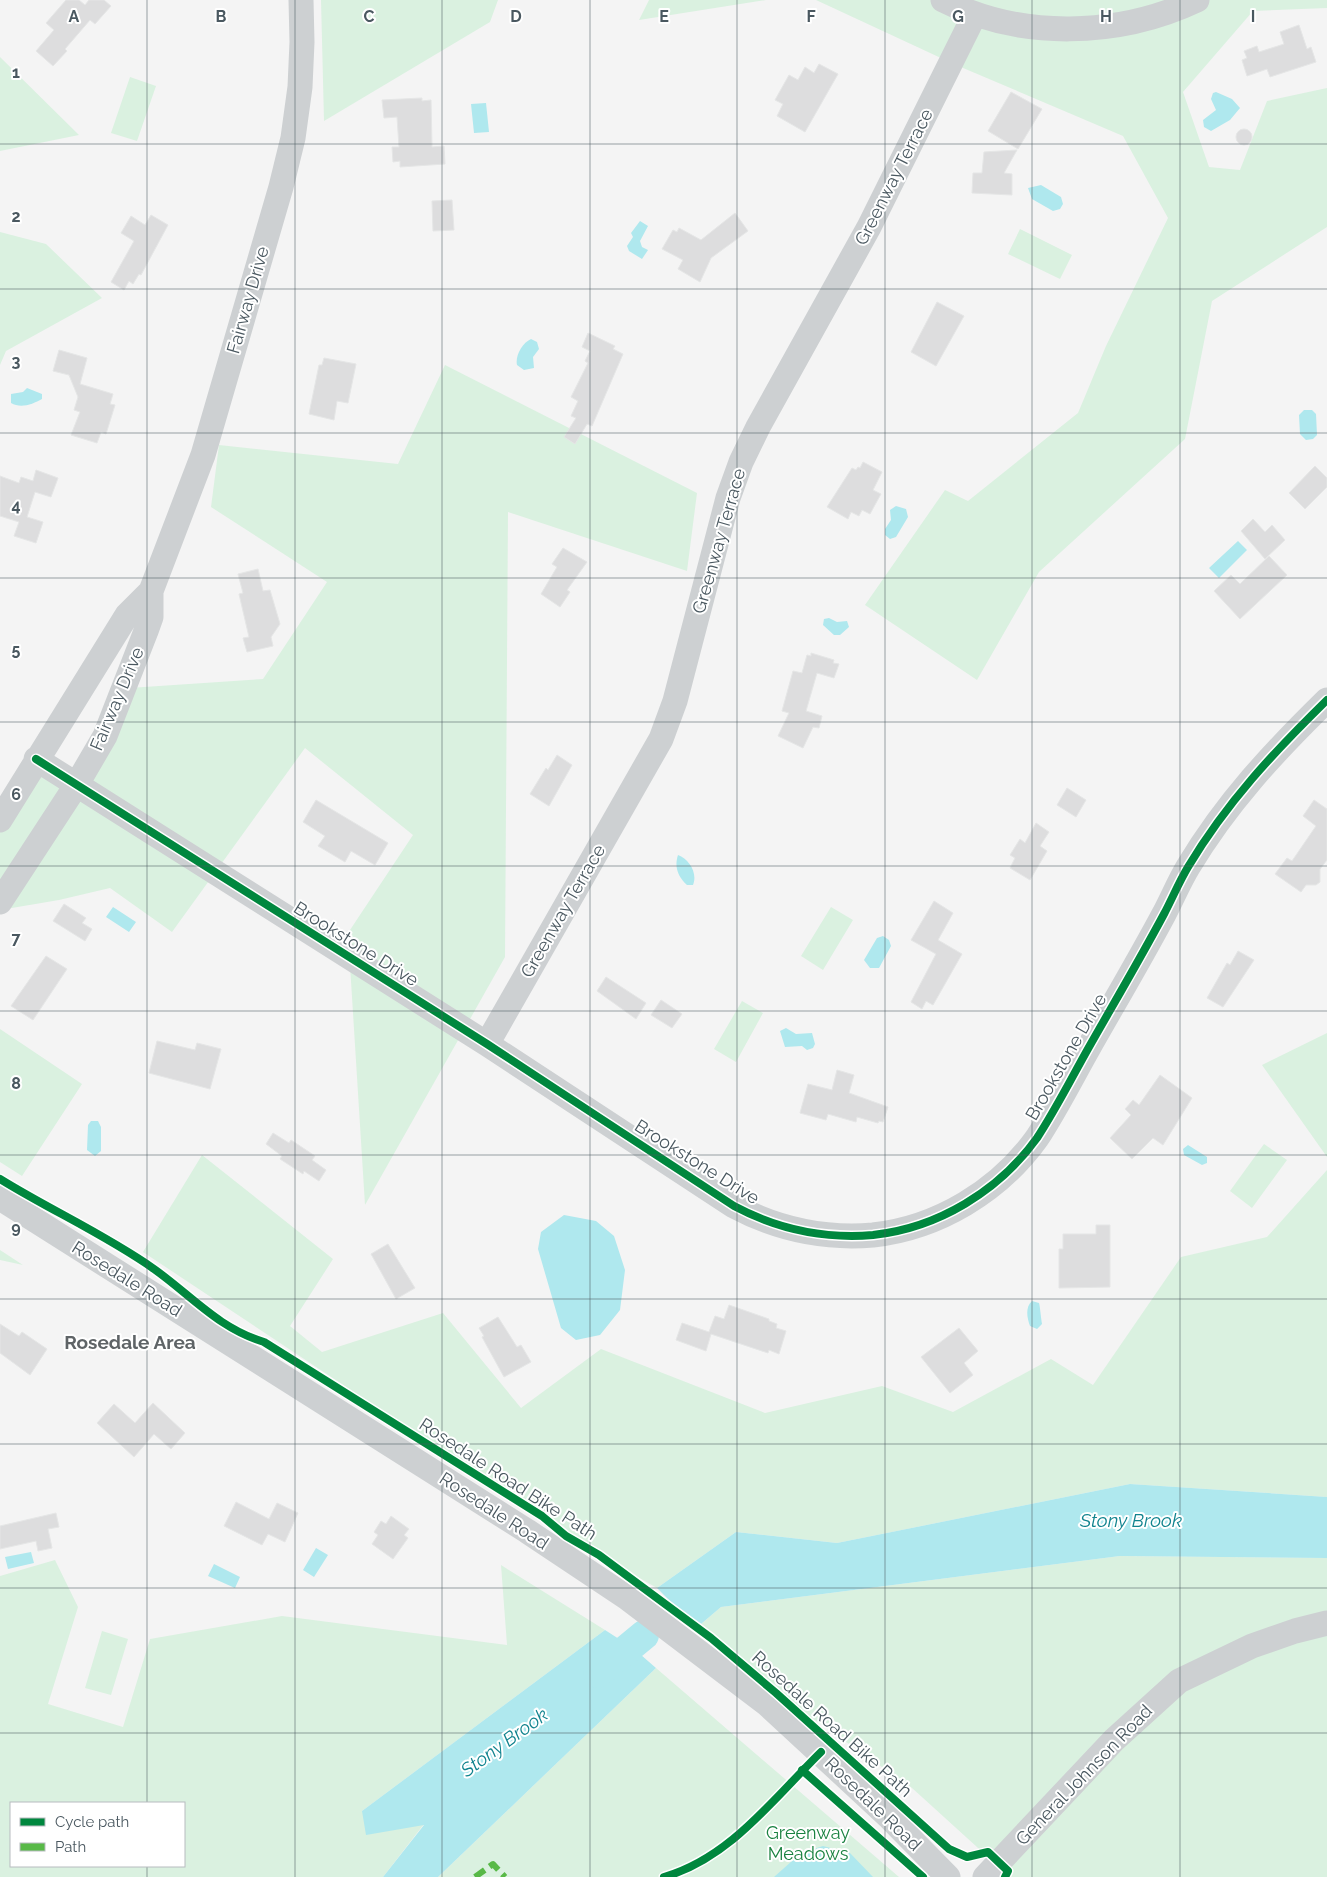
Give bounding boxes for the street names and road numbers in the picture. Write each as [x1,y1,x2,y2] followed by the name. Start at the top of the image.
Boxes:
[850,105,937,248] street label: Greenway Terrace
[222,244,273,356] street label: Fairway Drive
[688,466,749,616] street label: Greenway Terrace
[85,644,148,754] street label: Fairway Drive
[516,840,609,981] street label: Greenway Terrace
[290,897,423,991] street label: Brookstone Drive
[1021,989,1111,1124] street label: Brookstone Drive
[631,1115,764,1209] street label: Brookstone Drive
[68,1236,186,1321] street label: Rosedale Road
[415,1413,601,1545] street label: Rosedale Road Bike Path
[435,1468,553,1554] street label: Rosedale Road
[748,1646,916,1802] street label: Rosedale Road Bike Path
[1011,1700,1156,1849] street label: General Johnson Road
[820,1753,926,1855] street label: Rosedale Road

